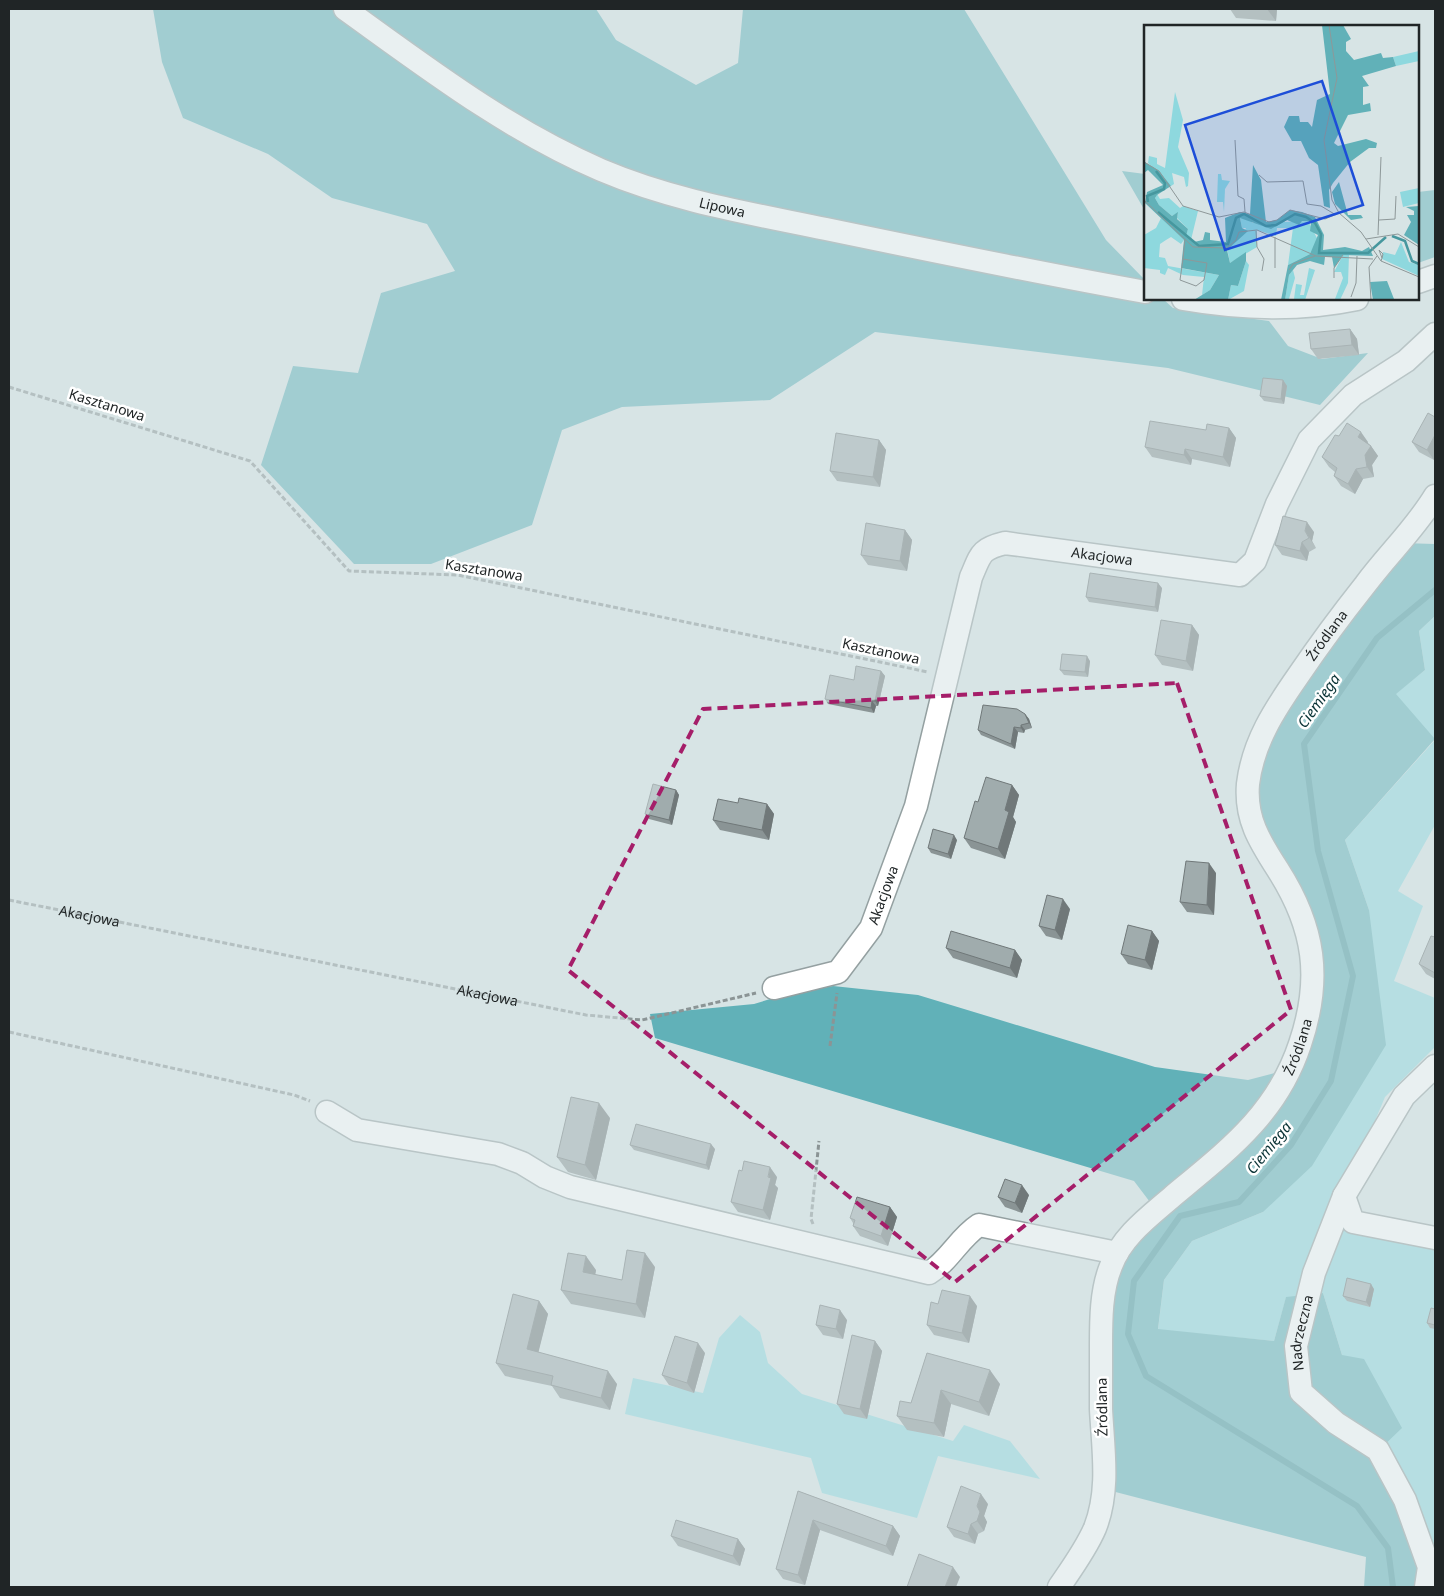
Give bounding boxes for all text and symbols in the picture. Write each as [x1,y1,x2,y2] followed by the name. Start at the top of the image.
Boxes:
[1144,25,1419,300] inset map
[697,192,747,221] street label: Lipowa
[67,384,147,425] street label: Kasztanowa
[1070,542,1134,569] street label: Akacjowa
[444,554,524,585] street label: Kasztanowa
[1301,606,1352,664] street label: Źródlana
[841,633,921,668] street label: Kasztanowa
[1292,669,1344,731] water label: Ciemięga
[863,863,902,927] street label: Akacjowa
[57,900,122,931] street label: Akacjowa
[456,980,520,1010] street label: Akacjowa
[1279,1017,1316,1078] street label: Źródlana
[1241,1117,1296,1178] water label: Ciemięga
[1286,1293,1317,1372] street label: Nadrzeczna
[1091,1378,1112,1436] street label: Źródlana

